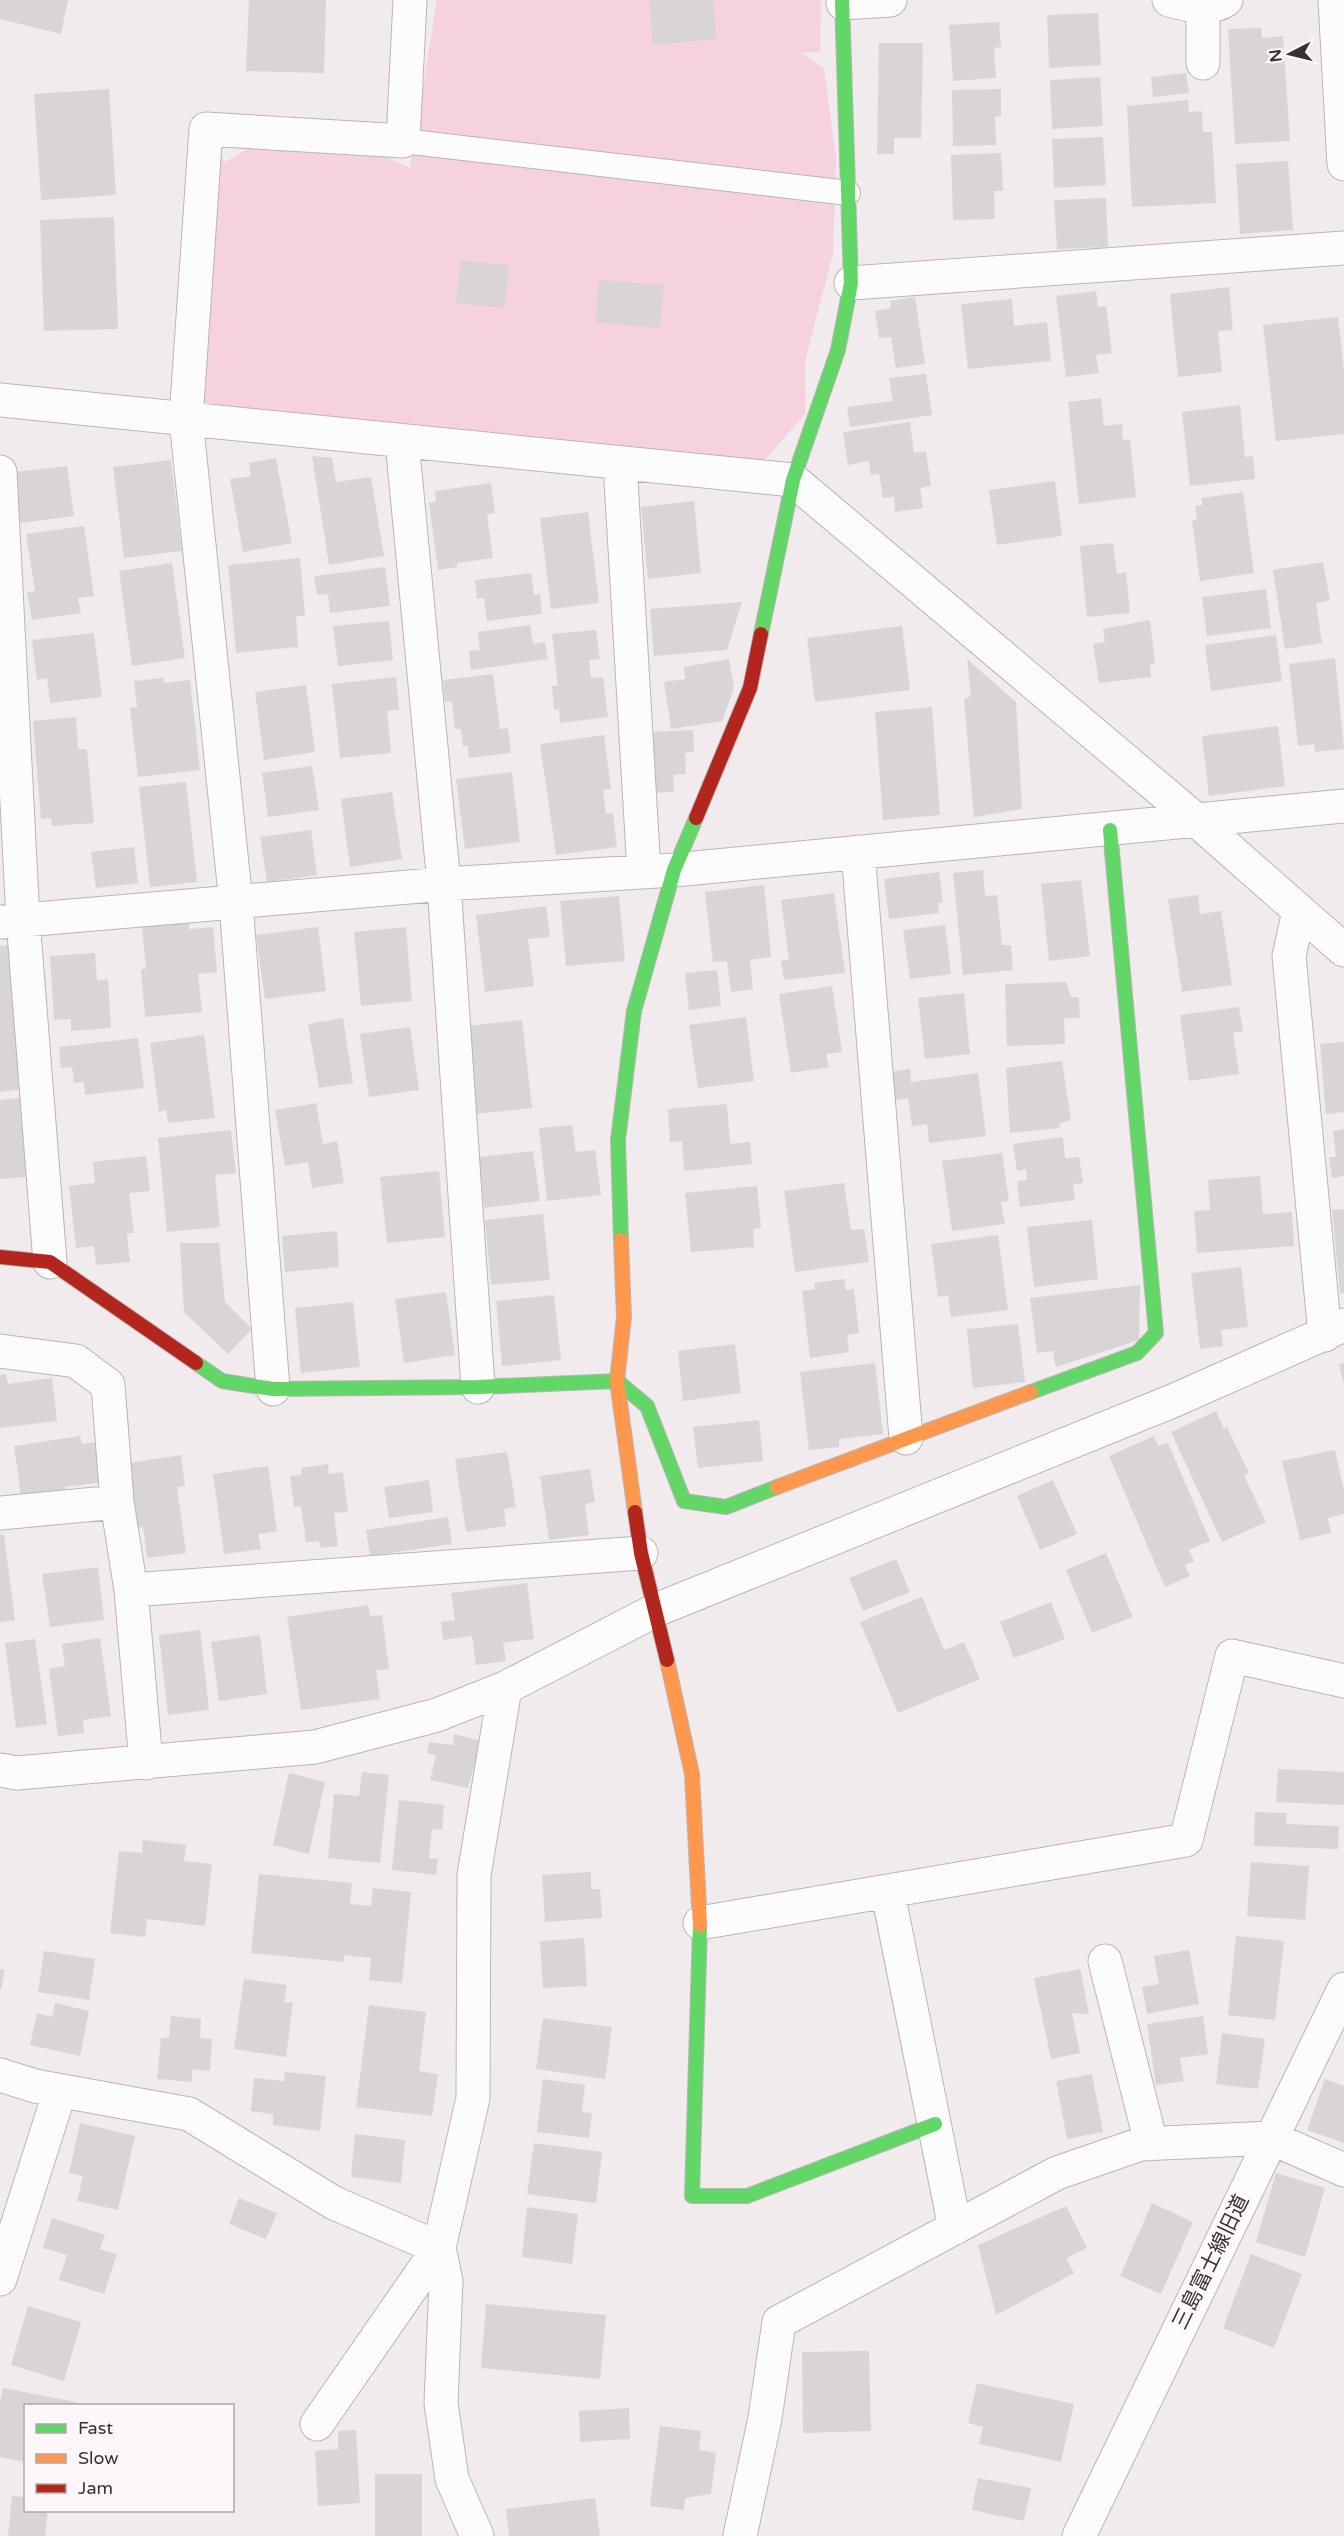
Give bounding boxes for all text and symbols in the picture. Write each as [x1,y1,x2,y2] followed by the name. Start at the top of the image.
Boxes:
[1260,24,1320,84] north arrow
[1265,48,1287,63] text: N
[1168,2190,1254,2334] street label: 三島富士線旧道
[24,2404,234,2512] legend
[78,2417,113,2439] text: Fast
[78,2447,119,2469] text: Slow
[78,2477,113,2499] text: Jam

